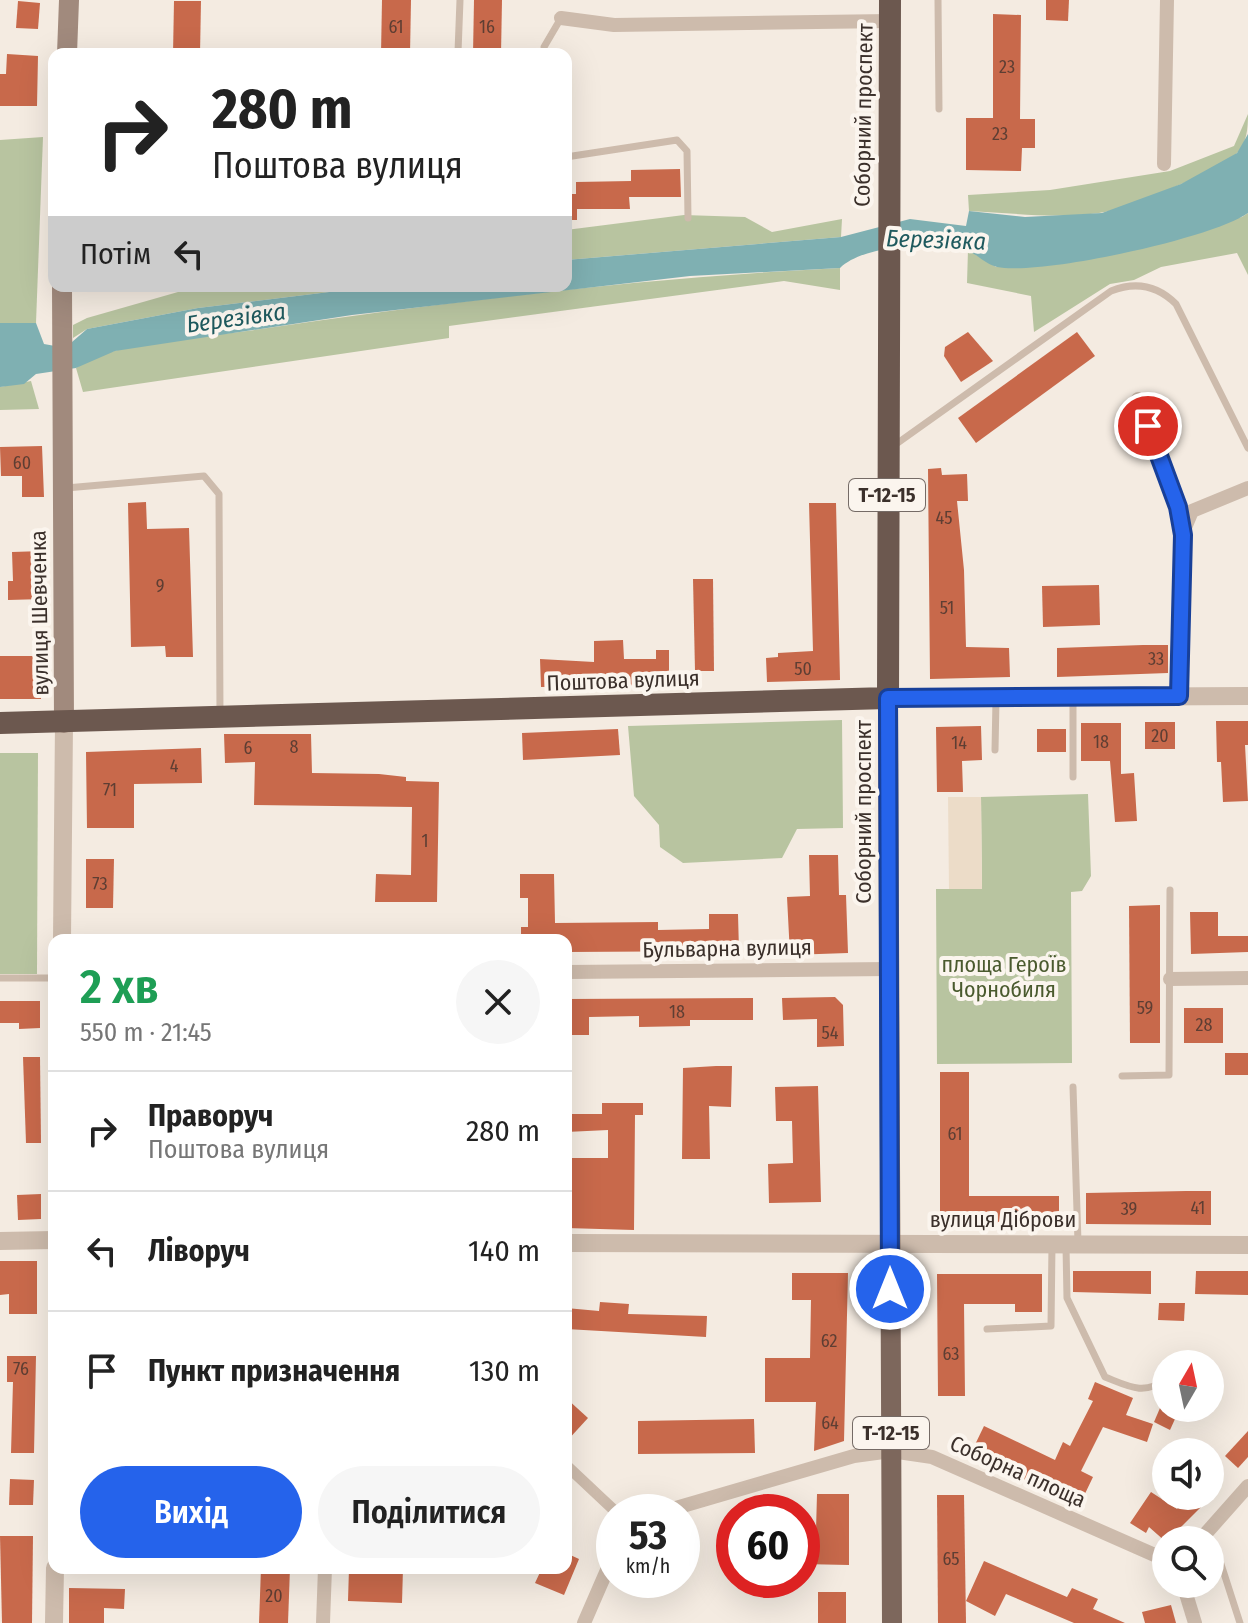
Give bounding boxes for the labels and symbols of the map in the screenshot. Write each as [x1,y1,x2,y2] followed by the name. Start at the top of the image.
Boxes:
[388,16,404,38] house number: 61
[479,16,495,38] house number: 16
[848,23,879,207] street label: Соборний проспект
[999,56,1015,78] house number: 23
[992,123,1008,145] house number: 23
[886,224,986,256] water label: Березівка
[185,297,287,339] water label: Березівка
[1114,392,1182,460] pin
[13,452,31,474] house number: 60
[849,479,925,511] road number: Т-12-15
[936,507,952,529] house number: 45
[25,530,54,696] street label: вулиця Шевченка
[156,575,164,597] house number: 9
[940,597,954,619] house number: 51
[1148,648,1164,670] house number: 33
[794,658,812,680] house number: 50
[546,664,700,697] street label: Поштова вулиця
[850,720,877,904] street label: Соборний проспект
[1151,725,1169,747] house number: 20
[1093,731,1109,753] house number: 18
[951,732,967,754] house number: 14
[290,736,299,758] house number: 8
[244,737,253,759] house number: 6
[170,755,179,777] house number: 4
[103,779,117,801] house number: 71
[421,830,429,852] house number: 1
[92,873,108,895] house number: 73
[642,934,812,963] street label: Бульварна вулиця
[941,951,1067,1003] park label: площа Героїв Чорнобиля
[1137,997,1153,1019] house number: 59
[669,1001,685,1023] house number: 18
[1196,1014,1212,1036] house number: 28
[822,1022,839,1044] house number: 54
[947,1123,963,1145] house number: 61
[1191,1197,1205,1219] house number: 41
[1121,1198,1137,1220] house number: 39
[930,1206,1076,1233] street label: вулиця Діброви
[848,1247,932,1331] position arrow
[821,1330,837,1352] house number: 62
[943,1343,959,1365] house number: 63
[1152,1350,1224,1422] north arrow
[13,1358,29,1380] house number: 76
[821,1412,839,1434] house number: 64
[853,1417,929,1449] road number: Т-12-15
[946,1429,1090,1513] street label: Соборна площа
[716,1494,820,1598] speed limit sign: 60
[942,1548,960,1570] house number: 65
[265,1585,283,1607] house number: 20

